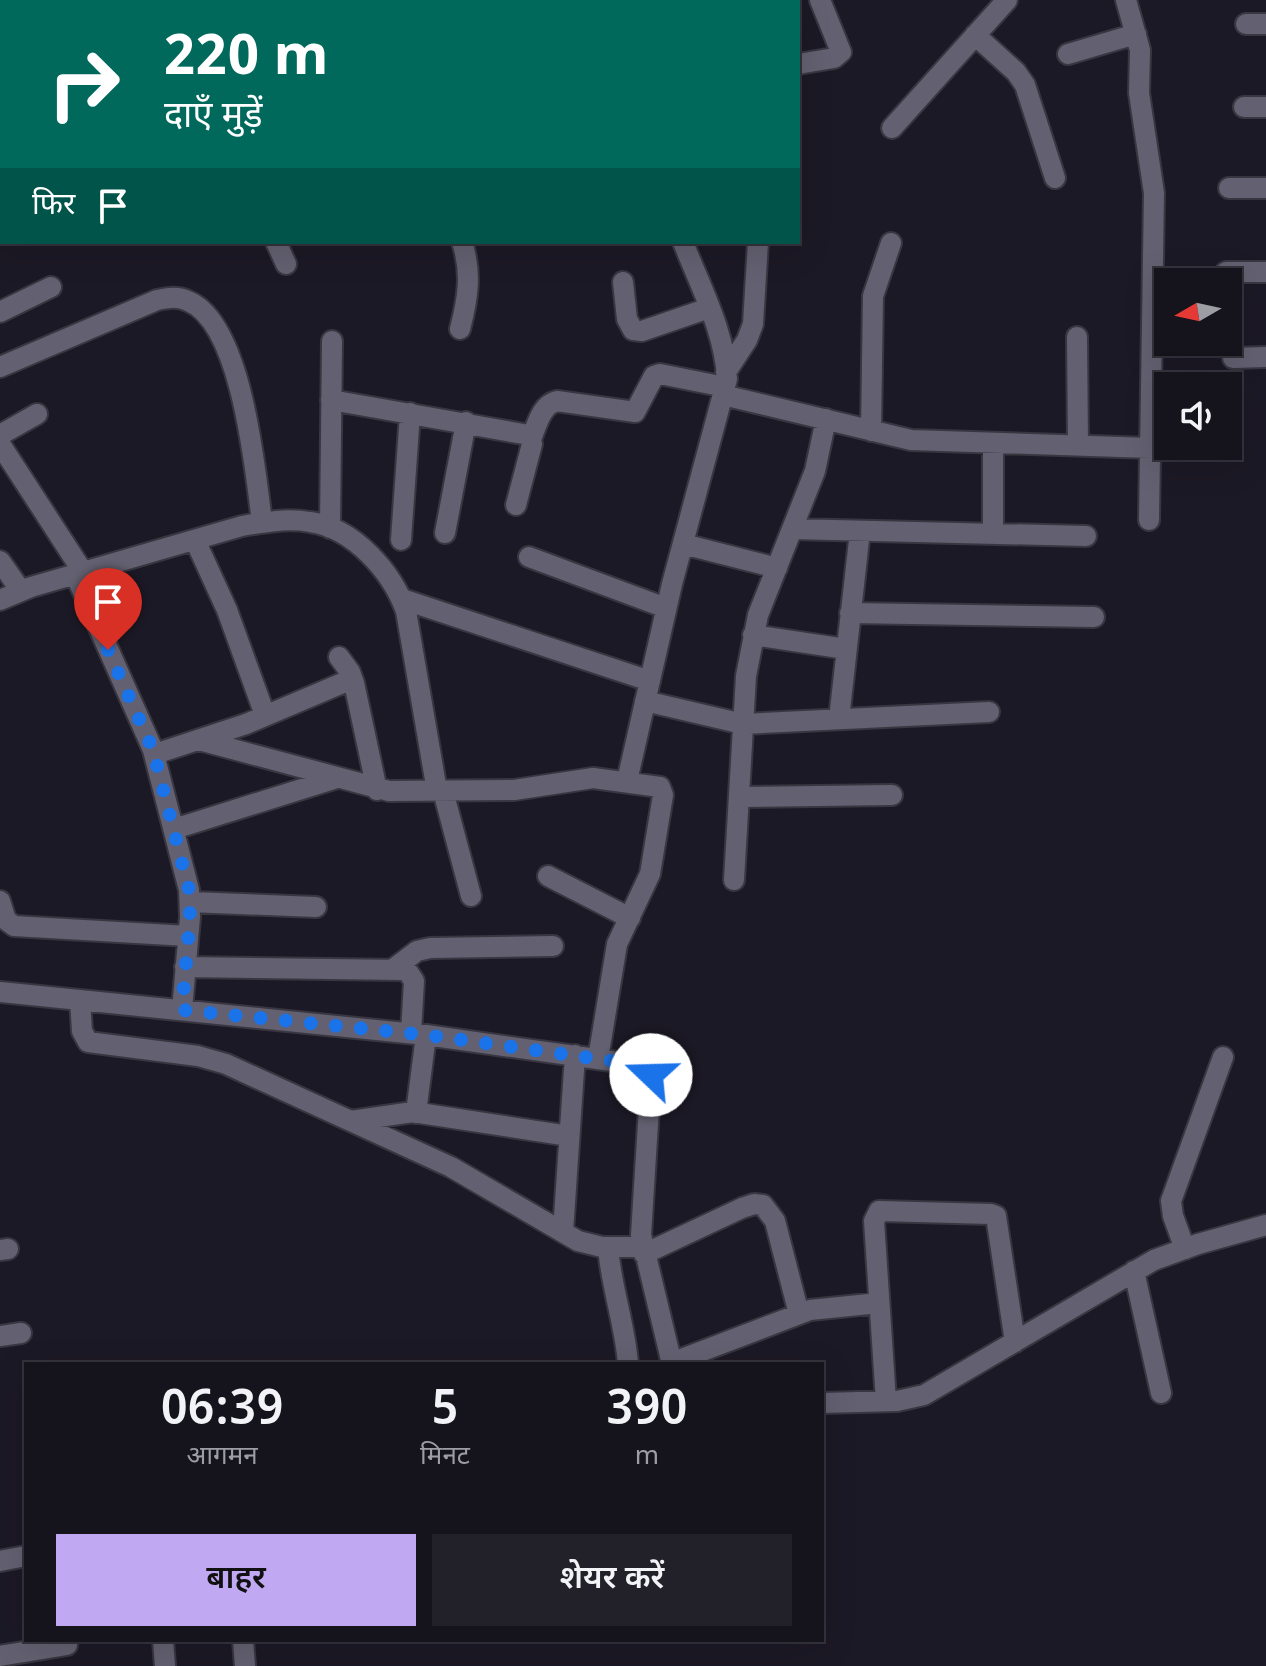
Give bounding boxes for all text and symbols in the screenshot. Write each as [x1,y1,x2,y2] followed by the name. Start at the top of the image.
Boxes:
[164,24,328,97] text: 220 m
[32,32,136,136] icon: right
[164,95,263,142] text: दाएँ मुड़ें
[91,184,135,228] icon: arrive
[32,187,75,226] text: फिर
[1154,268,1242,356] north arrow
[1154,268,1242,460] map controls
[1154,372,1242,460] button: sound
[74,568,142,650] pin
[86,580,130,624] icon: arrive
[609,1033,693,1117] position arrow
[161,1381,283,1444] text: 06:39
[432,1381,458,1444] text: 5
[607,1381,687,1444] text: 390
[186,1441,258,1475] text: आगमन
[420,1441,470,1475] text: मिनट
[635,1441,659,1475] text: m
[56,1534,416,1626] button: बाहर
[432,1534,792,1626] button: शेयर करें

